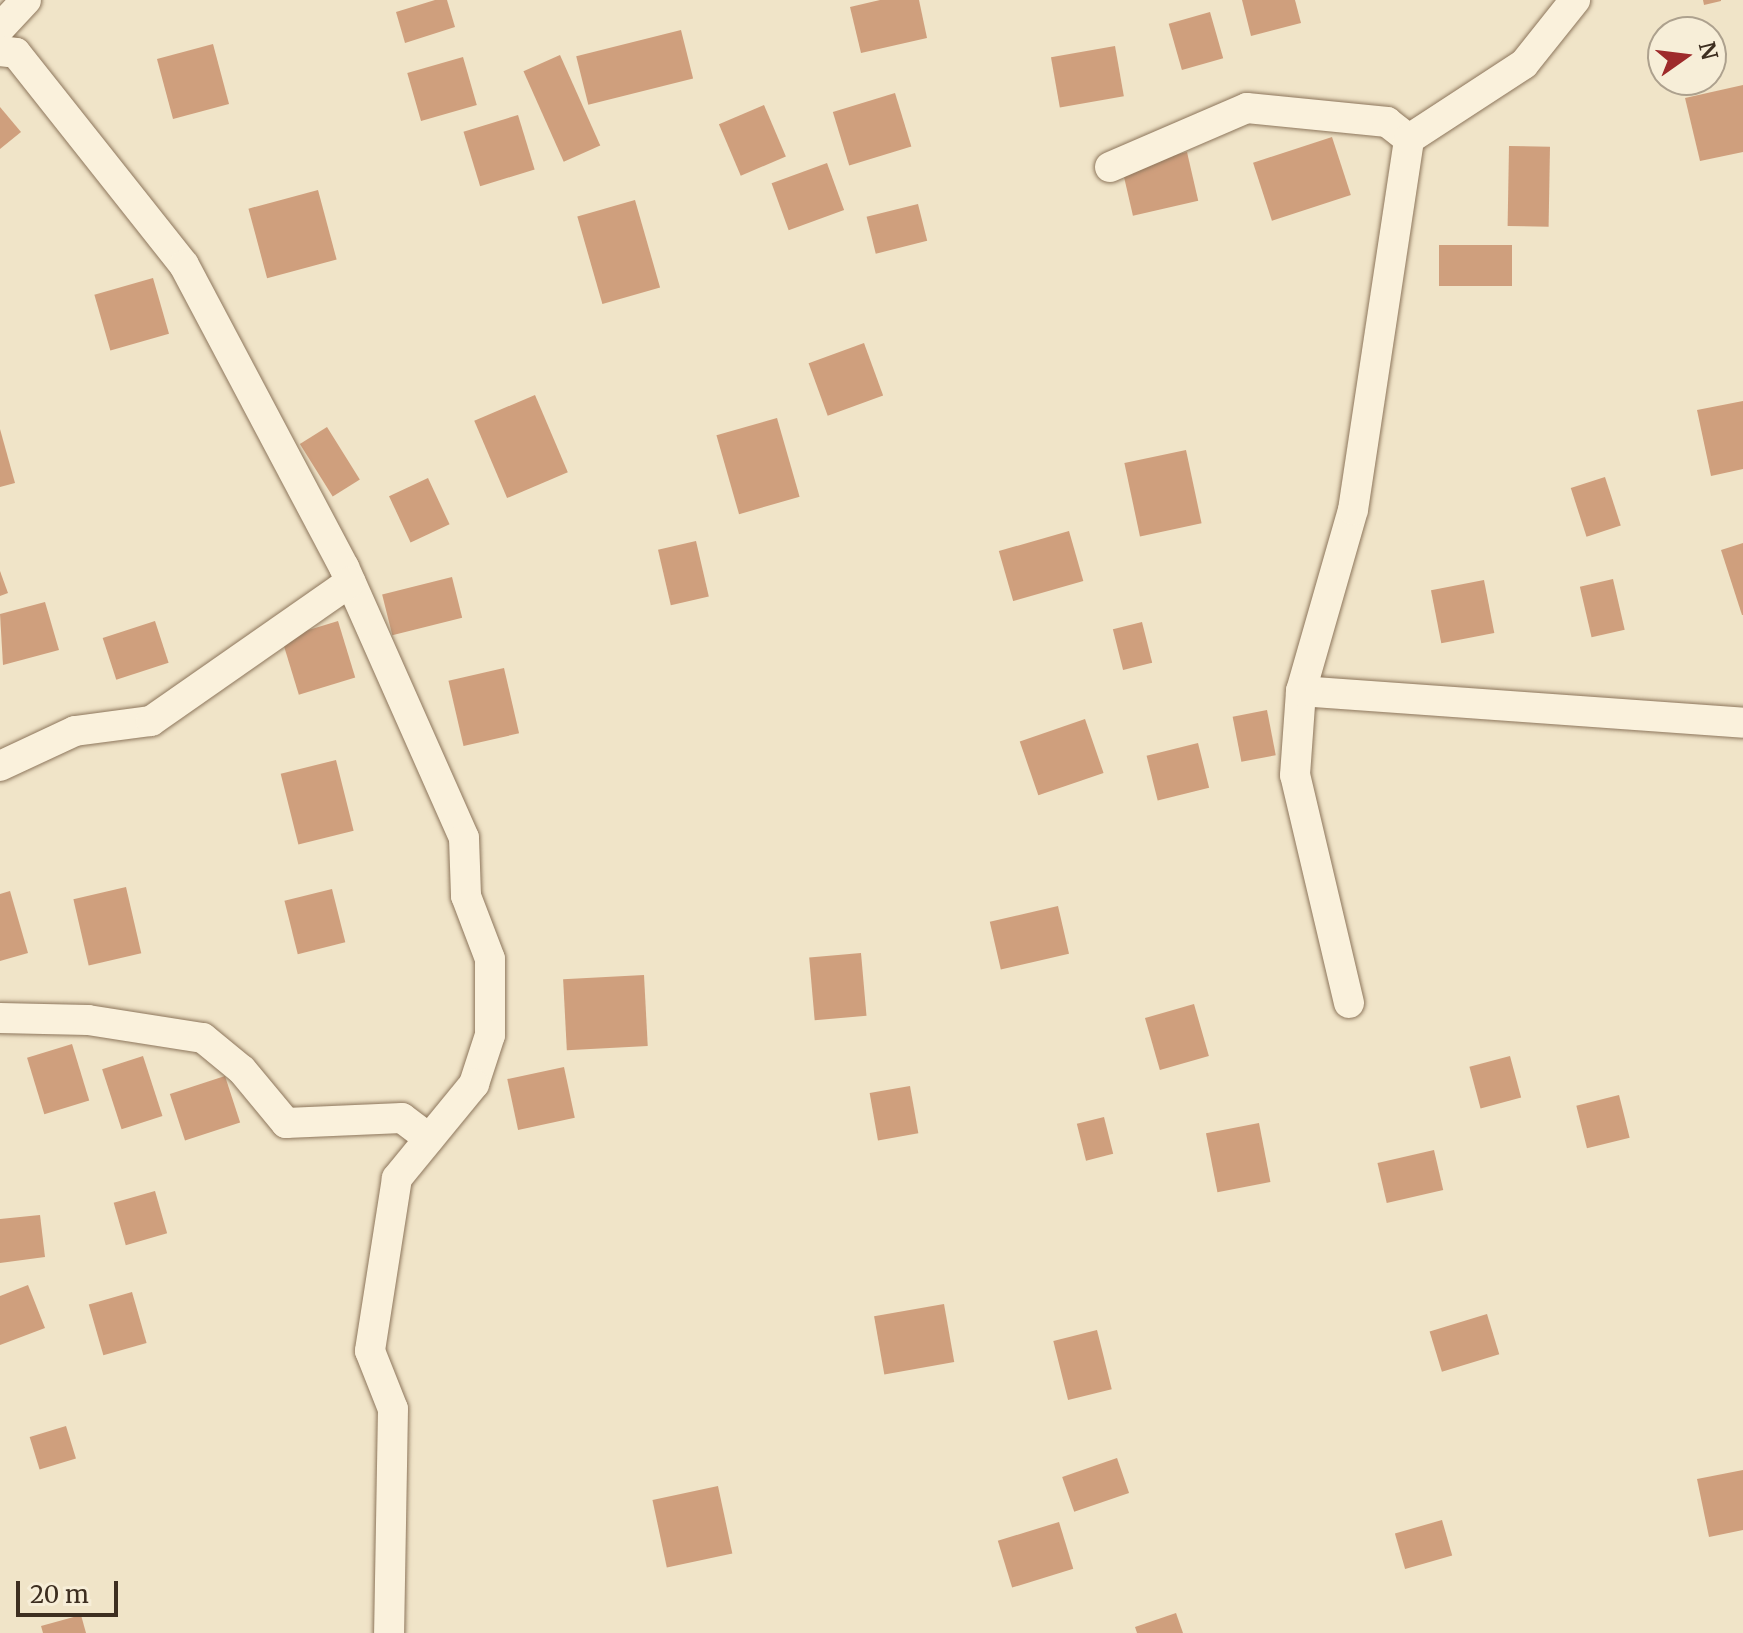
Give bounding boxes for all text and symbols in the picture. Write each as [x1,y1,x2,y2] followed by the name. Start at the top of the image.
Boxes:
[1647,16,1727,96] north arrow
[1693,39,1724,62] text: N
[20,1565,122,1615] scale bar
[30,1579,89,1610] text: 20 m

